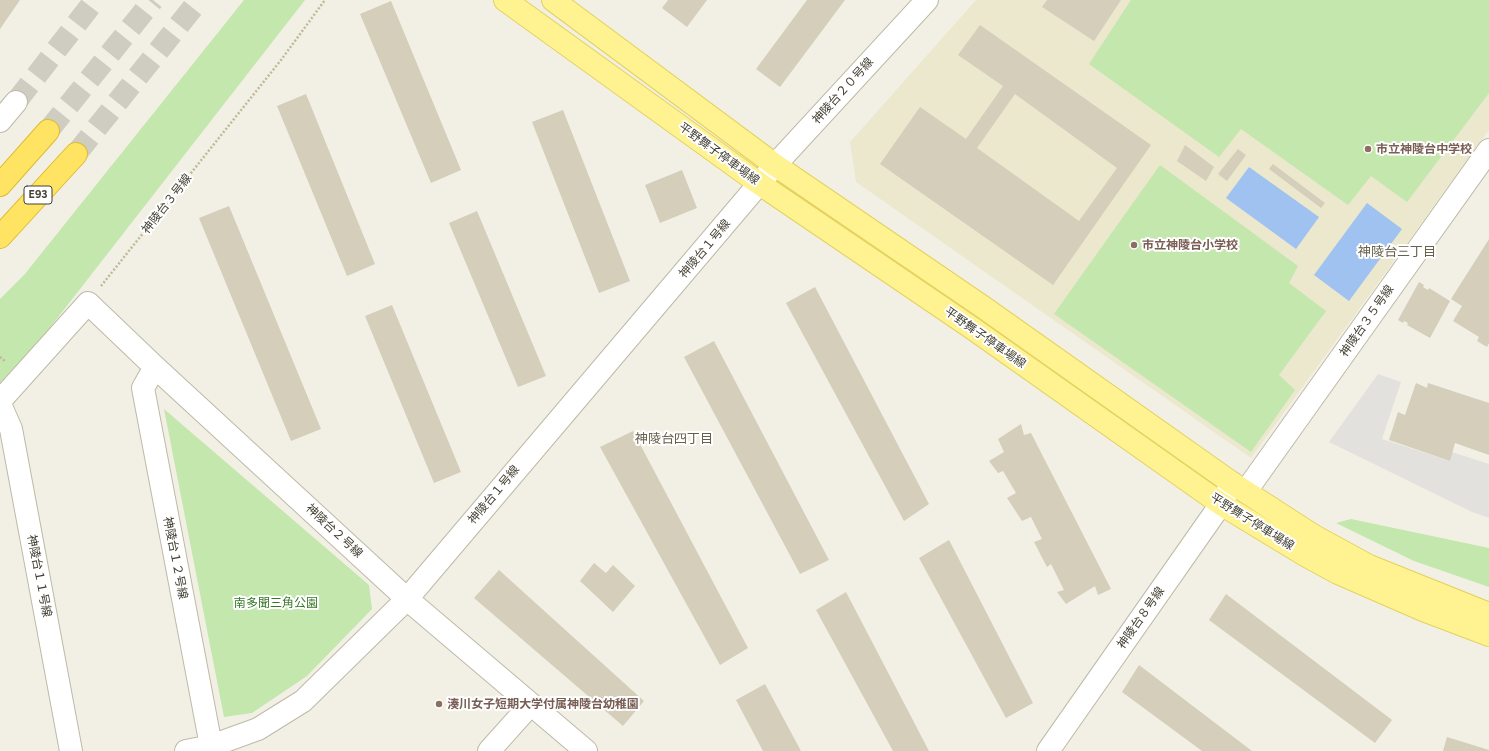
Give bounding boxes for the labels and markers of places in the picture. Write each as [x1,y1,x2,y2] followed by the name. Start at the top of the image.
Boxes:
[1376,142,1472,156] place label: 市立神陵台中学校
[1363,144,1373,154] marker: 市立神陵台中学校
[1142,238,1238,252] place label: 市立神陵台小学校
[1129,240,1139,250] marker: 市立神陵台小学校
[447,697,639,711] place label: 湊川女子短期大学付属神陵台幼稚園
[434,699,444,709] marker: 湊川女子短期大学付属神陵台幼稚園

